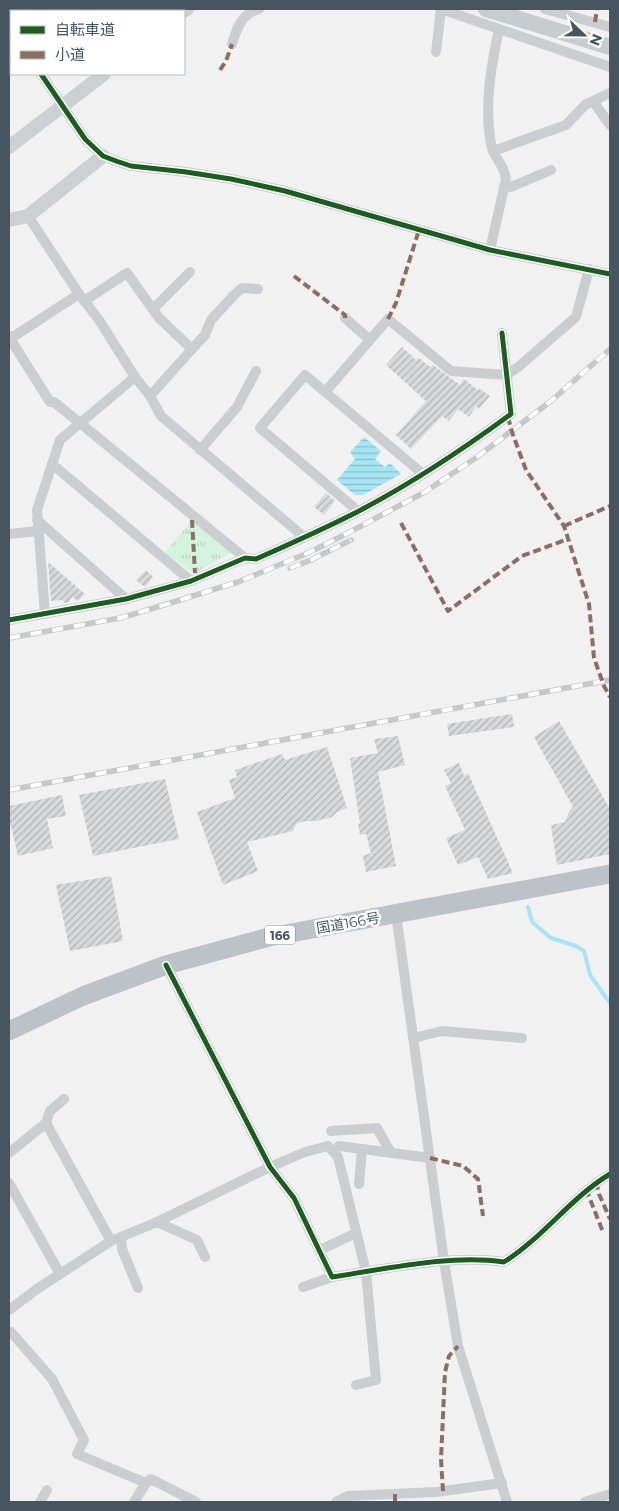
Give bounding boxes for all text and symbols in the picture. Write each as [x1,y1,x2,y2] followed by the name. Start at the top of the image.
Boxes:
[10,10,185,75] legend
[559,10,609,60] north arrow
[55,20,115,39] text: 自転車道
[586,31,607,48] text: N
[55,45,85,64] text: 小道
[315,909,381,937] street label: 国道166号
[265,926,295,944] road number: 166

